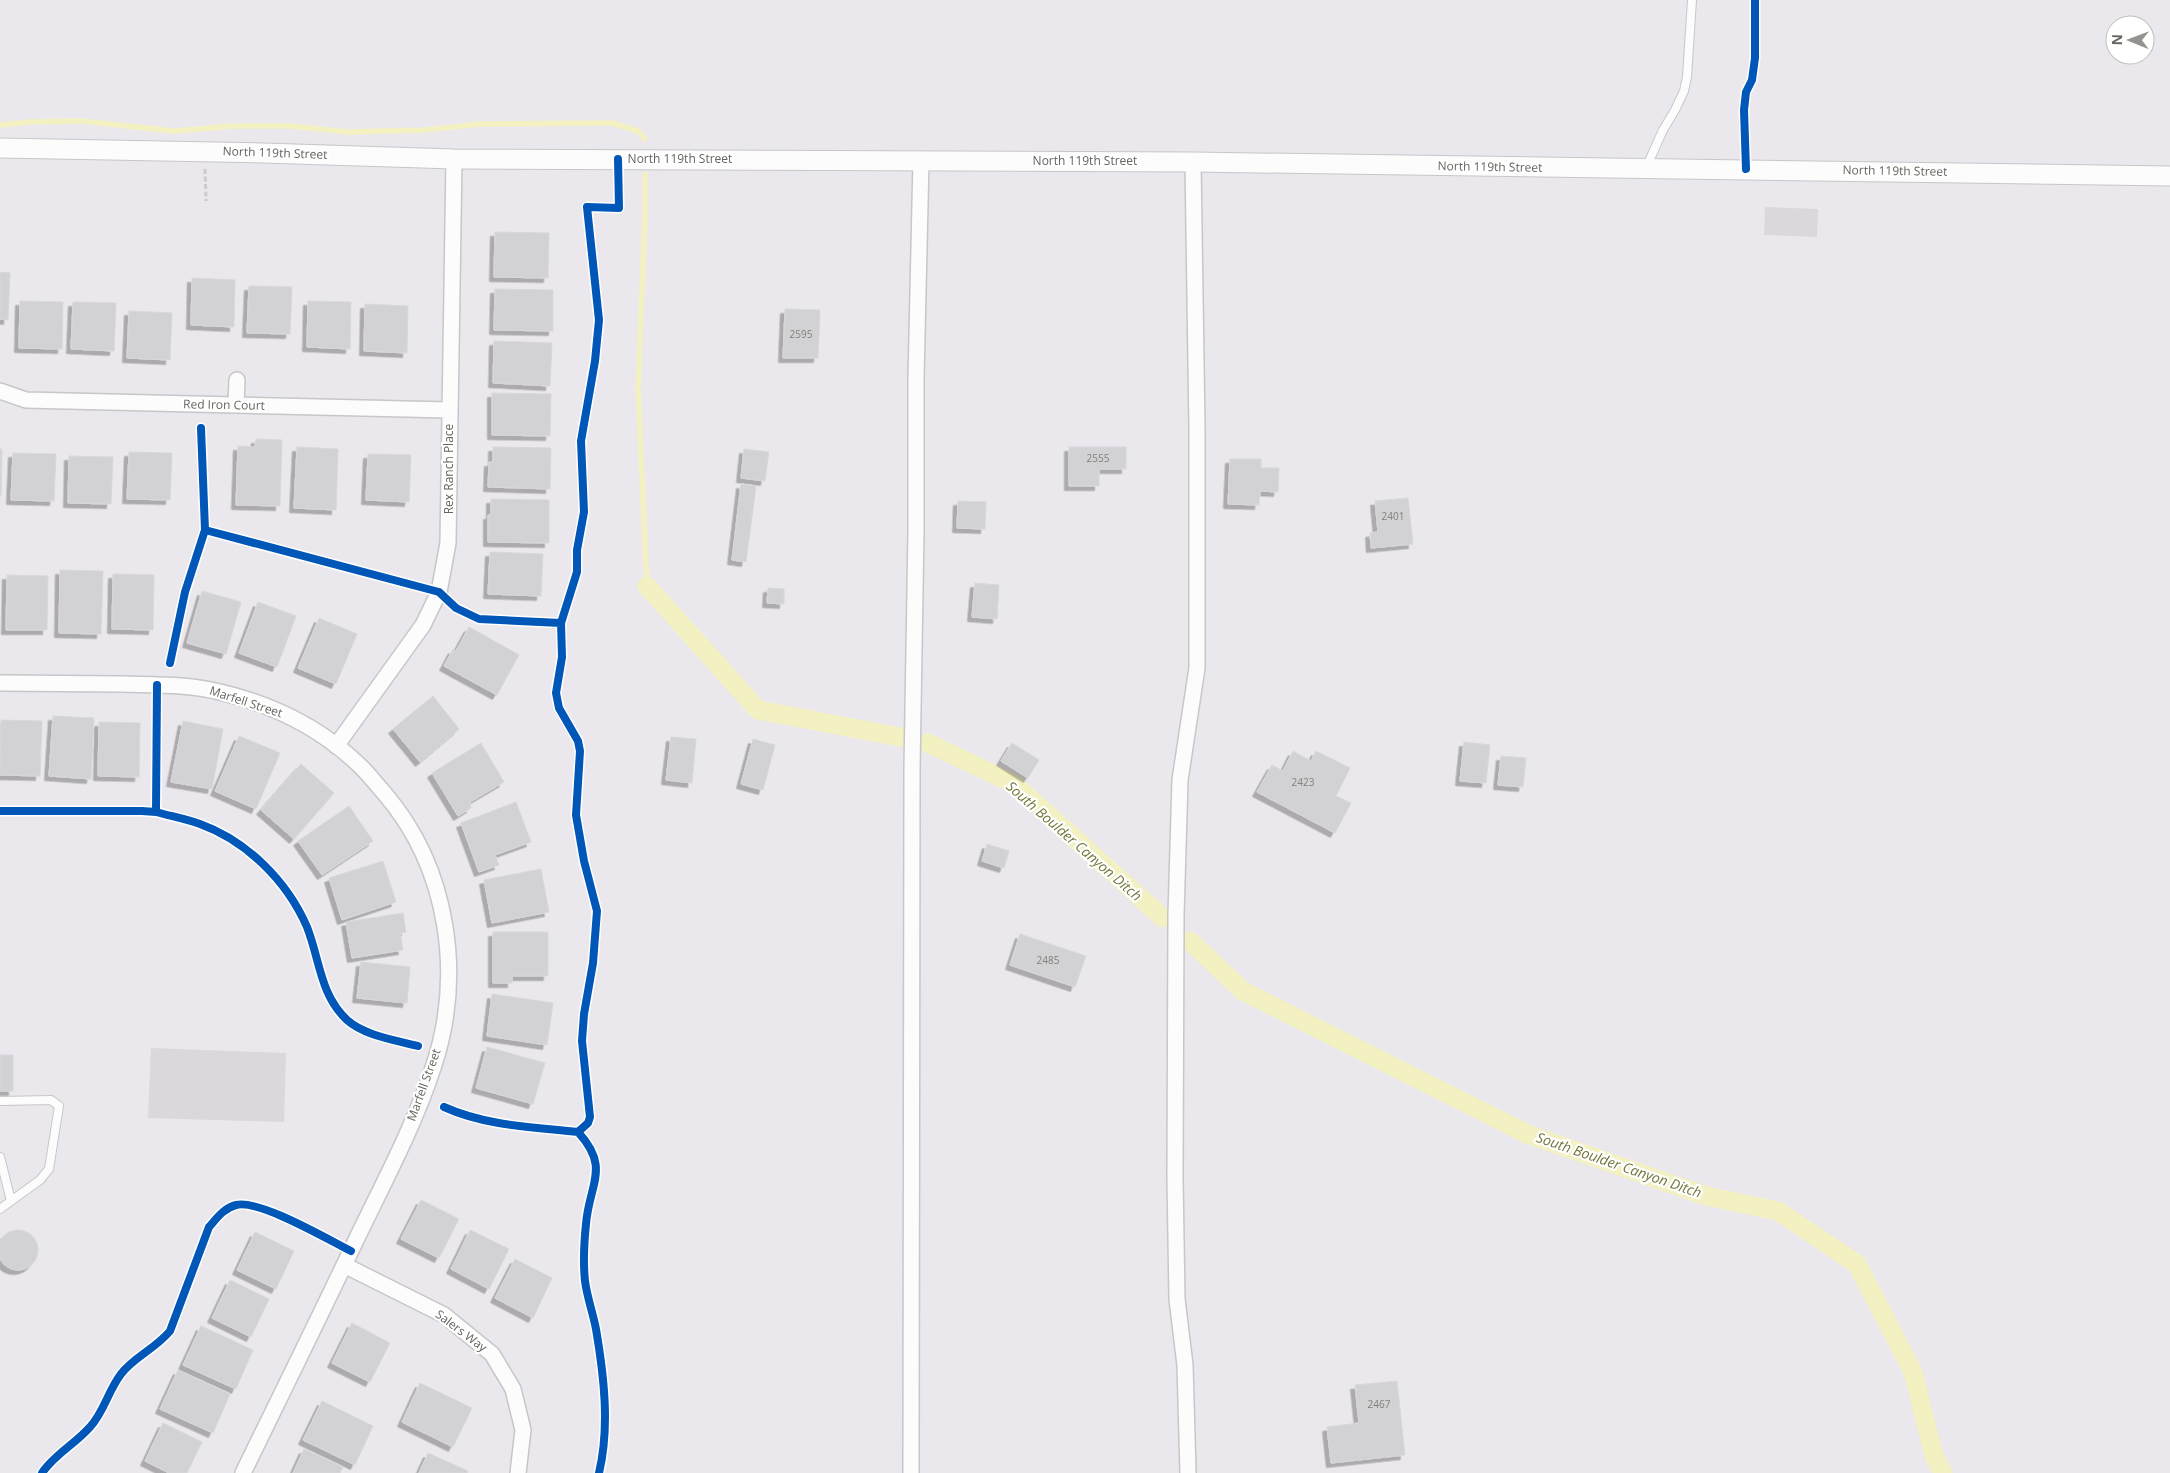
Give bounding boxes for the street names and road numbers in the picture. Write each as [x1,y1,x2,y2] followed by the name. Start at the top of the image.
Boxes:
[222,142,328,163] street label: North 119th Street
[628,150,732,167] street label: North 119th Street
[1033,152,1137,169] street label: North 119th Street
[1437,157,1543,176] street label: North 119th Street
[1842,161,1948,180] street label: North 119th Street
[183,395,265,414] street label: Red Iron Court
[440,423,457,514] street label: Rex Ranch Place
[207,682,285,721] street label: Marfell Street
[403,1046,444,1123] street label: Marfell Street
[432,1306,491,1356] street label: Salers Way

